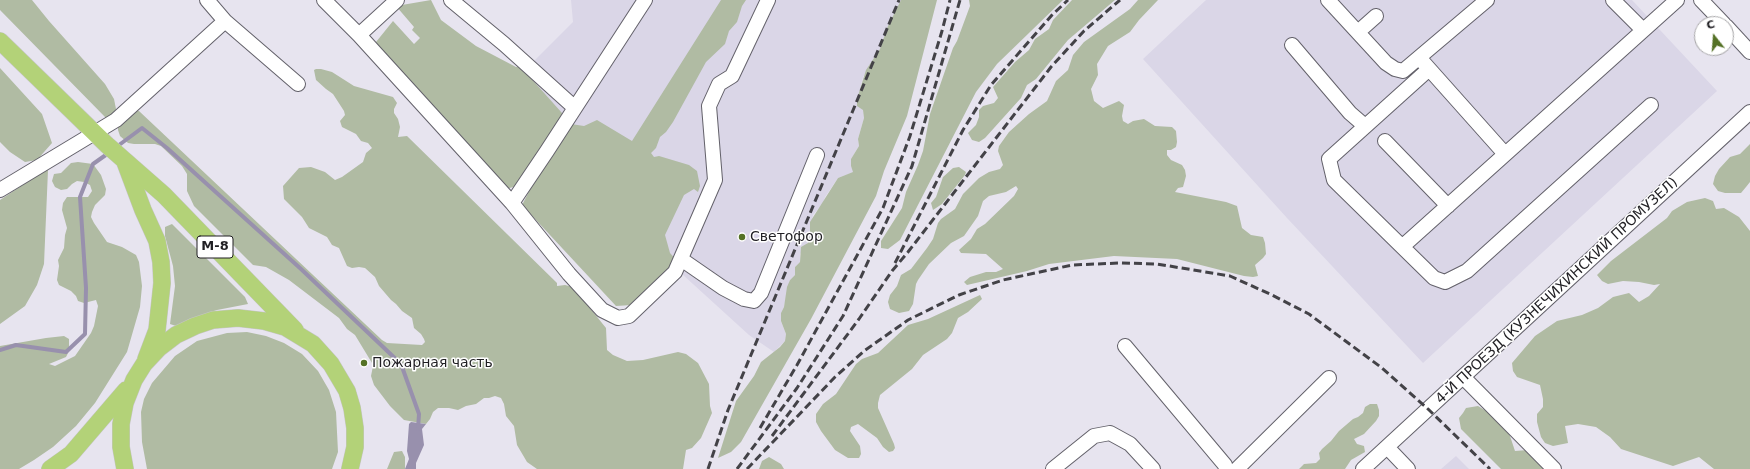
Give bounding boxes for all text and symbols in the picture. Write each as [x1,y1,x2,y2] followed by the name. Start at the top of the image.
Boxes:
[1694,16,1734,56] north arrow
[1705,18,1716,32] text: С
[1433,174,1681,408] street label: 4-Й ПРОЕЗД (КУЗНЕЧИХИНСКИЙ ПРОМУЗЕЛ)
[750,229,823,245] place label: Светофор
[737,232,747,242] marker: Светофор
[197,236,233,258] road number: М-8
[372,355,493,371] place label: Пожарная часть
[359,358,369,368] marker: Пожарная часть

